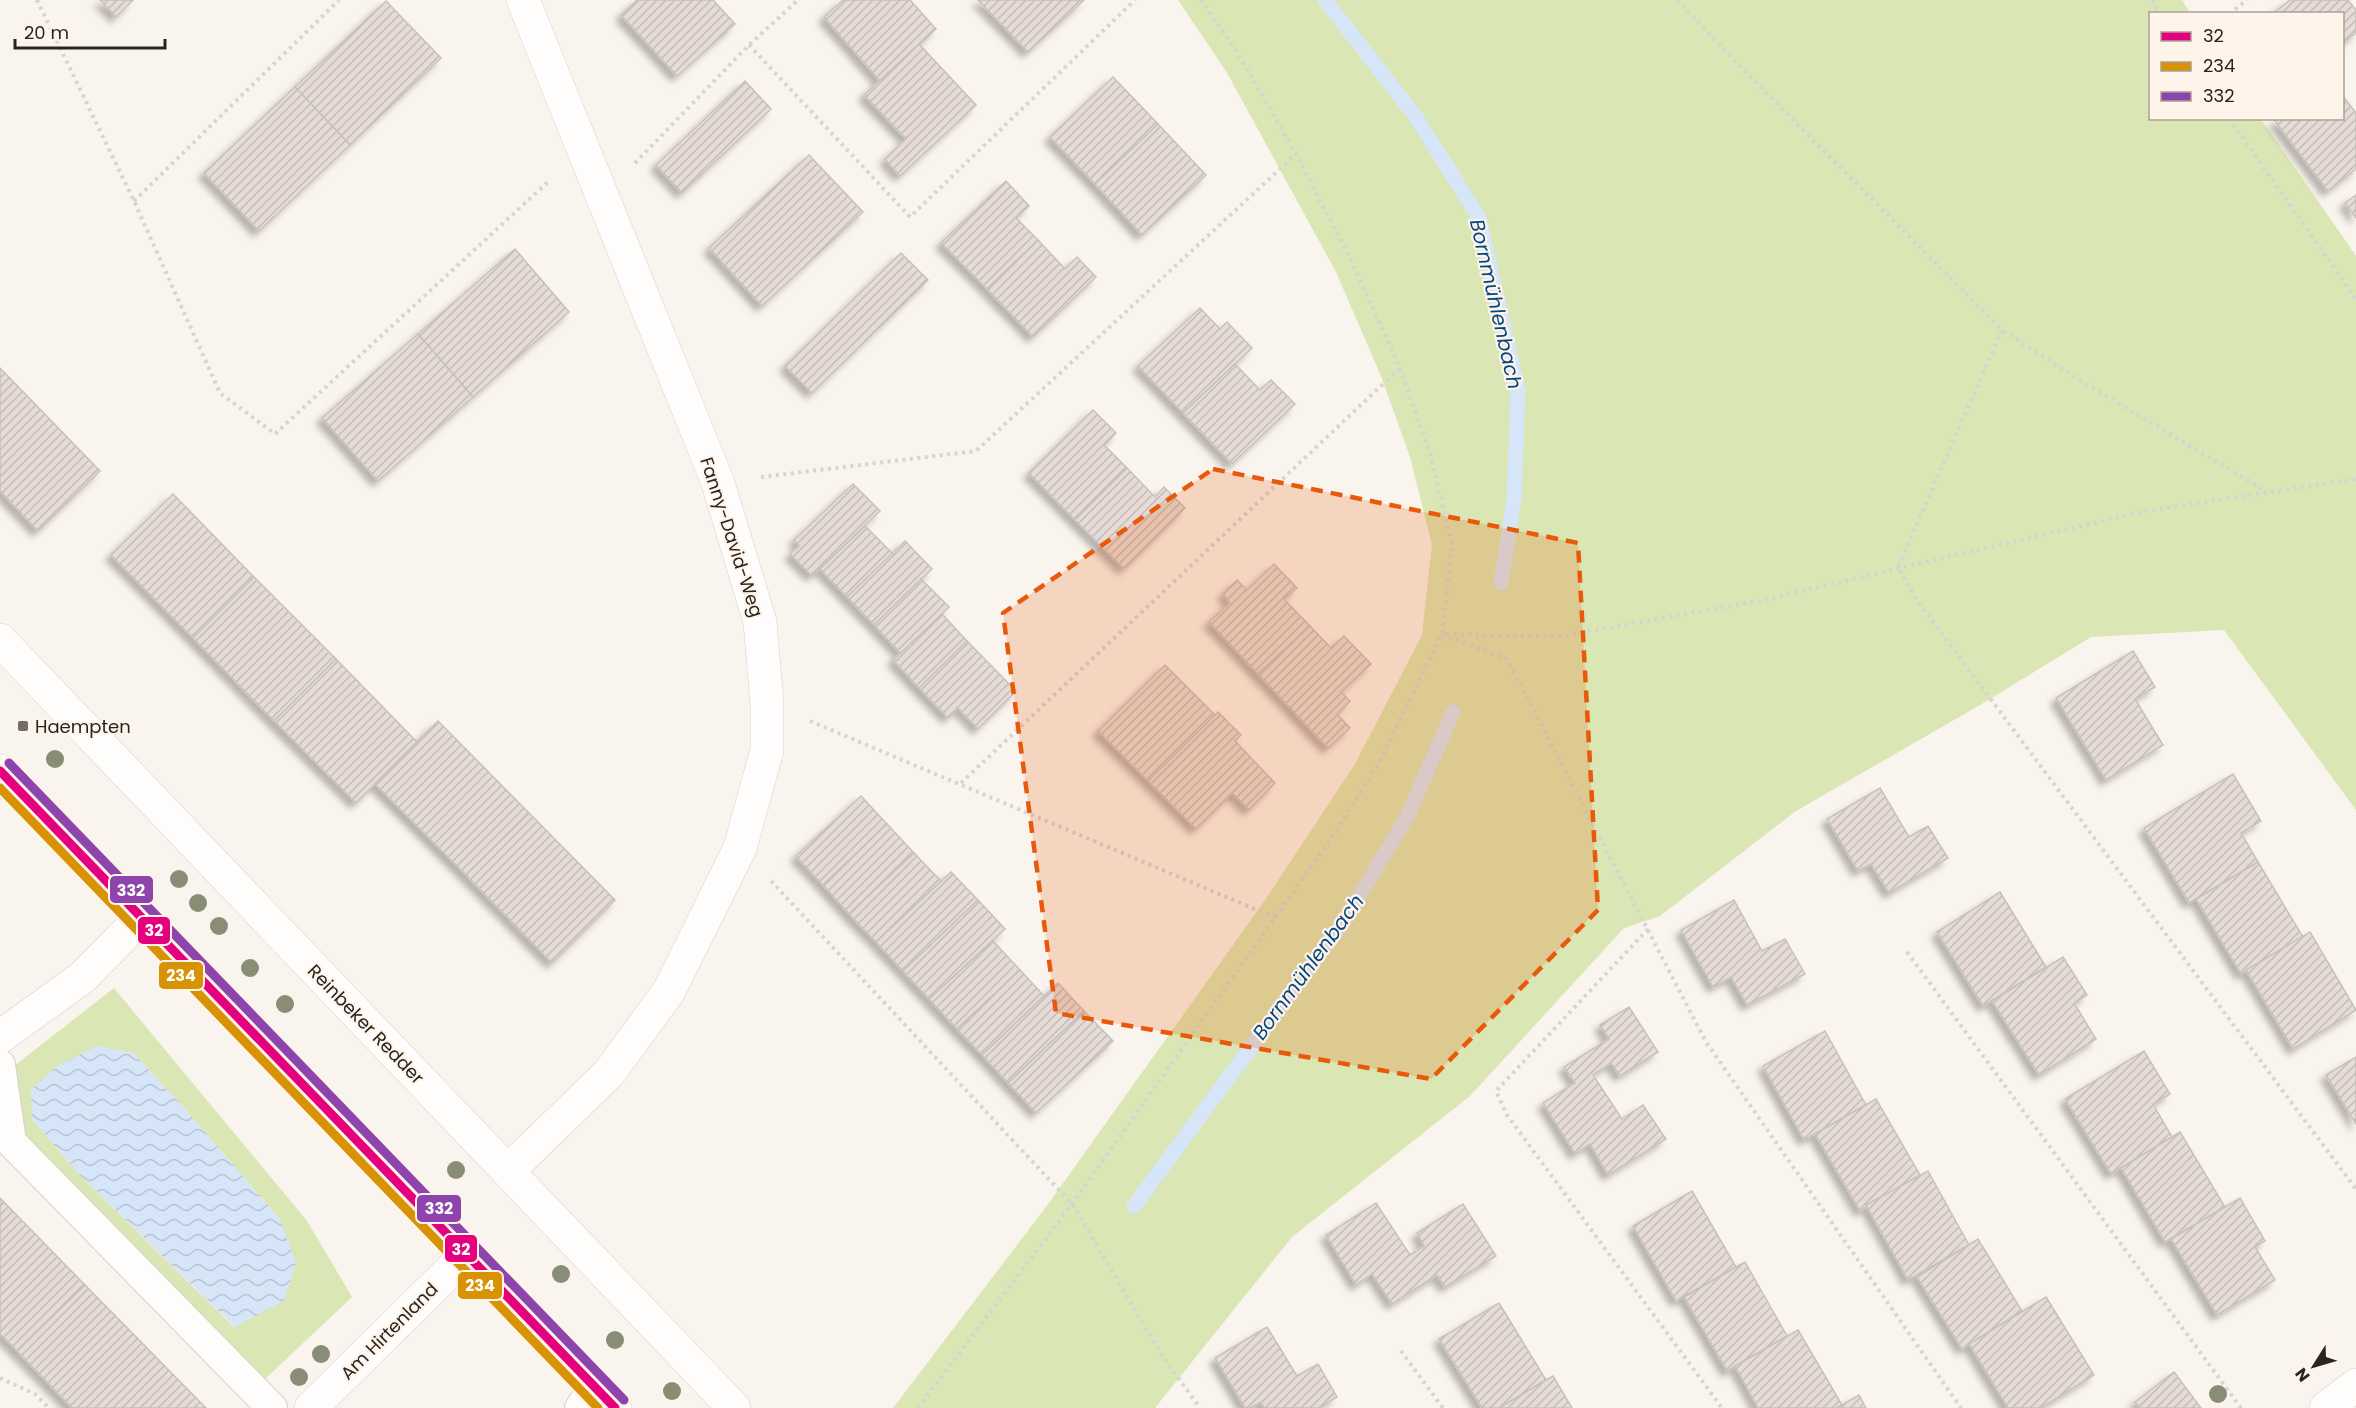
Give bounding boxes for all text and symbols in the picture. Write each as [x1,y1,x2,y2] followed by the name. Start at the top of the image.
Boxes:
[15,12,165,50] scale bar
[2149,12,2344,120] legend
[24,20,69,45] text: 20 m
[2203,23,2224,48] text: 32
[2203,53,2235,78] text: 234
[2203,83,2235,108] text: 332
[1463,216,1529,392] water label: Bornmühlenbach
[694,454,770,620] street label: Fanny-David-Weg
[35,714,131,739] place label: Haempten
[16,719,30,733] marker: Haempten
[109,875,154,904] line badge: 332
[117,879,145,902] text: 332
[1246,889,1370,1045] water label: Bornmühlenbach
[137,916,171,945] line badge: 32
[145,919,163,942] text: 32
[302,959,430,1090] street label: Reinbeker Redder
[158,961,204,990] line badge: 234
[166,964,196,987] text: 234
[416,1194,462,1223] line badge: 332
[425,1197,453,1220] text: 332
[444,1234,478,1263] line badge: 32
[452,1238,470,1261] text: 32
[457,1271,503,1300] line badge: 234
[465,1274,495,1297] text: 234
[335,1277,443,1385] street label: Am Hirtenland
[2284,1336,2344,1396] north arrow
[2290,1363,2315,1386] text: N

